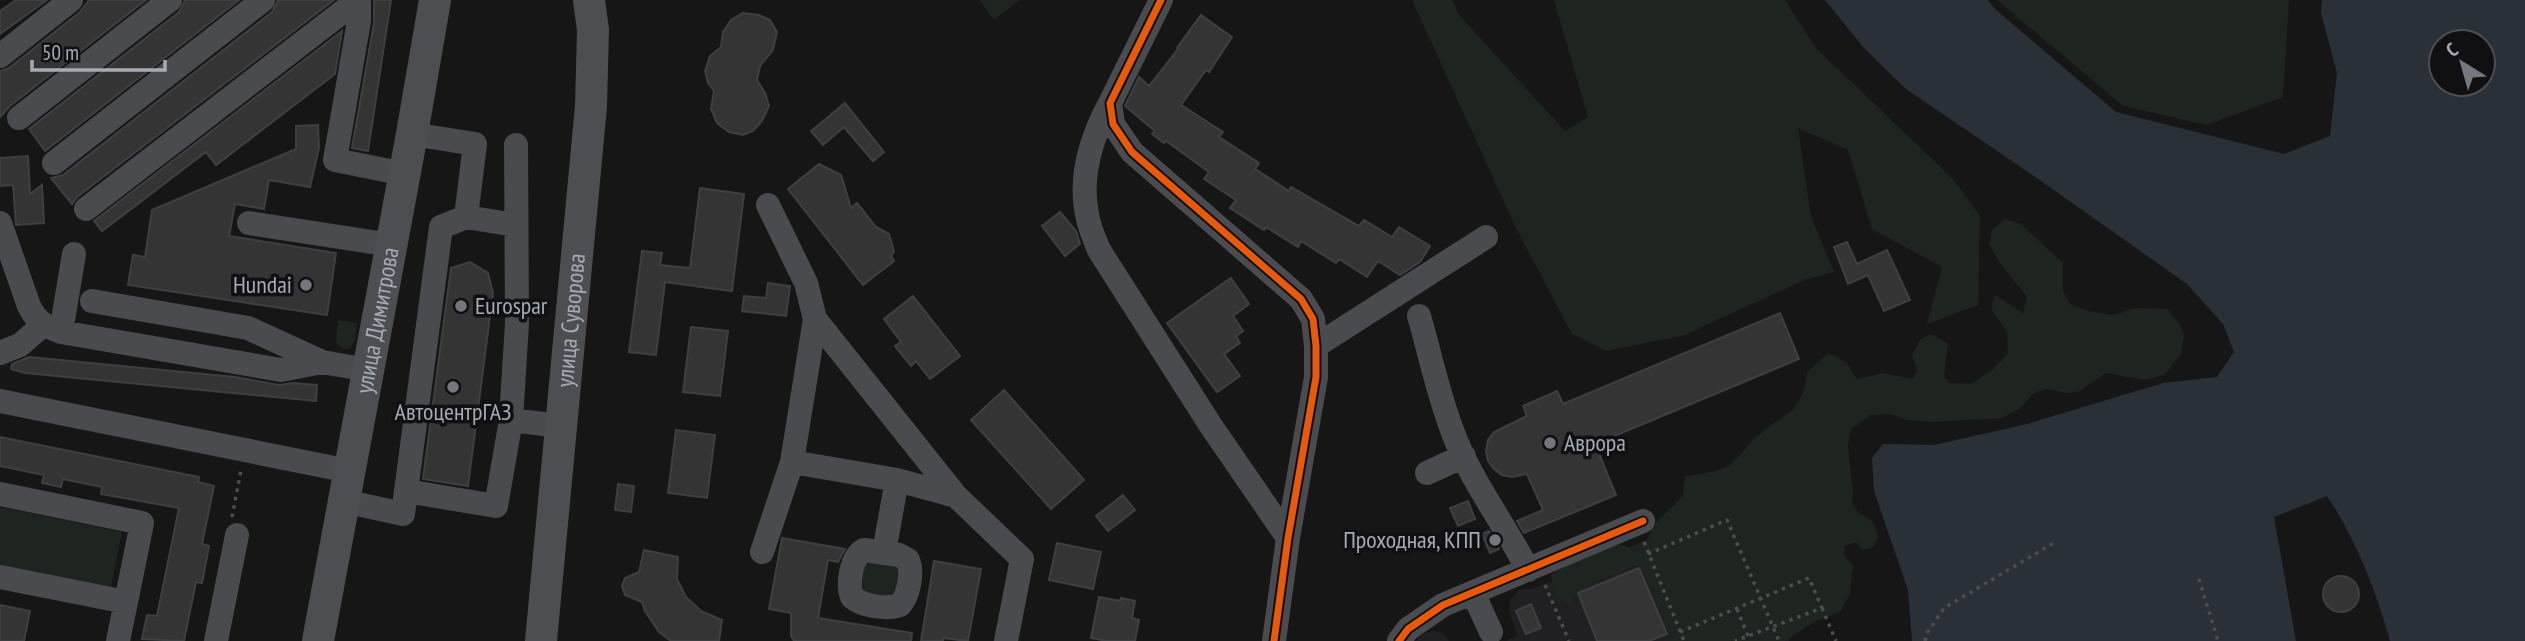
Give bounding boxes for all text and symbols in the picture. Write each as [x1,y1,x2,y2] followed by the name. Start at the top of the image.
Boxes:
[32,28,164,72] scale bar
[2427,28,2497,98] north arrow
[2441,37,2463,62] text: С
[42,39,79,66] text: 50 m
[348,245,406,396] street label: улица Димитрова
[549,252,592,389] street label: улица Суворова
[233,269,292,300] place label: Hundai
[298,277,314,293] marker: Hundai
[475,290,548,321] place label: Eurospar
[453,298,469,314] marker: Eurospar
[445,379,461,395] marker: АвтоцентрГАЗ
[395,396,511,427] place label: АвтоцентрГАЗ
[1564,427,1626,458] place label: Аврора
[1542,435,1558,451] marker: Аврора
[1343,524,1481,555] place label: Проходная, КПП
[1487,532,1503,548] marker: Проходная, КПП

